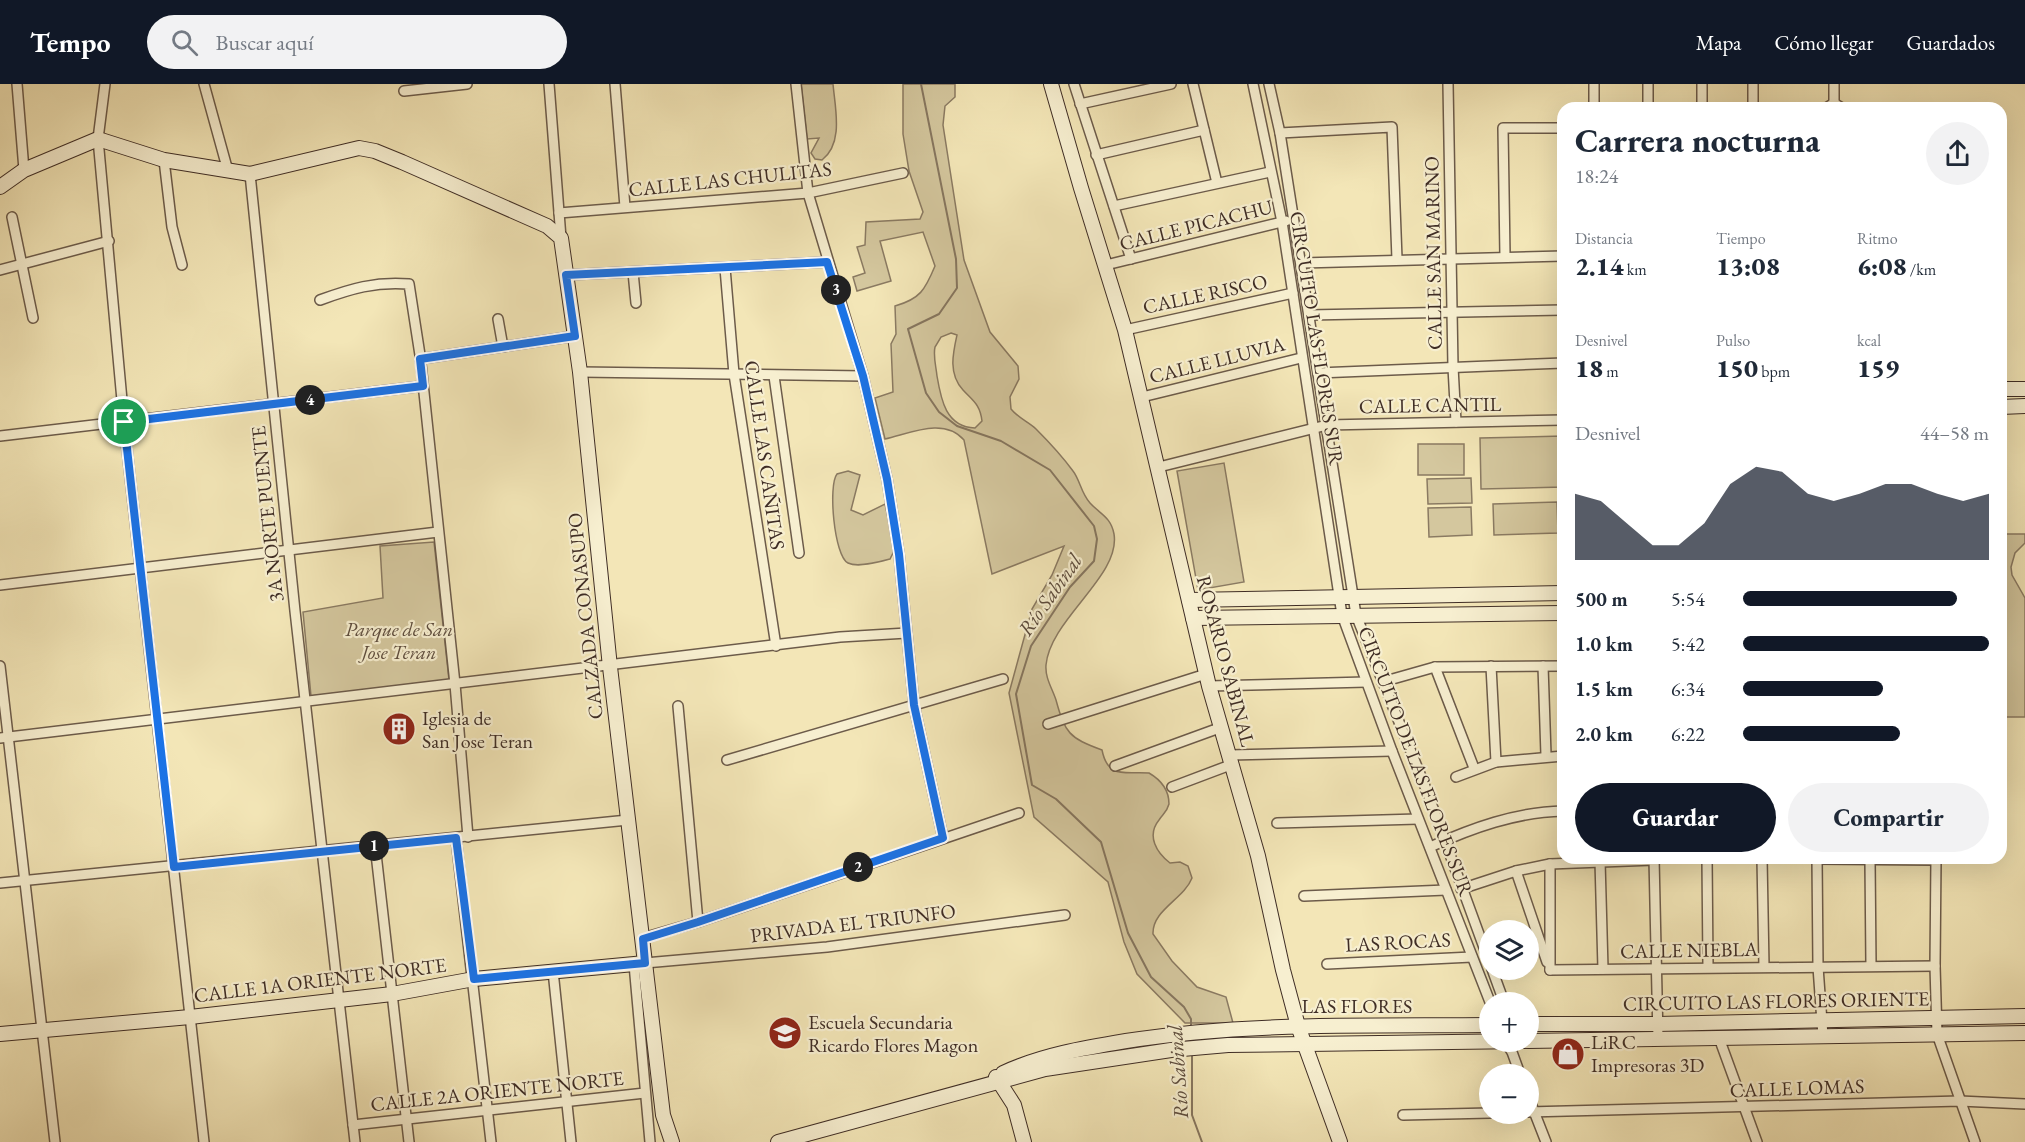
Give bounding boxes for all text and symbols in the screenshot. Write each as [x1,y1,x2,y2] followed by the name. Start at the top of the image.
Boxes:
[147,15,567,69] search box
[30,24,111,60] text: Tempo
[168,26,201,59] icon: search
[216,28,314,57] text: Buscar aquí
[1696,29,1741,56] text: Mapa
[1774,29,1873,56] text: Cómo llegar
[1906,29,1995,56] text: Guardados
[1575,119,1820,162] text: Carrera nocturna
[1926,122,1989,185] button: share
[627,155,833,203] street label: CALLE LAS CHULITAS
[1418,156,1448,350] street label: CALLE SAN MARINO
[1575,163,1618,189] text: 18:24
[1117,193,1276,257] street label: CALLE PICACHU
[1284,209,1350,467] street label: CIRCUITO LAS FLORES SUR
[1575,228,1633,249] text: Distancia
[1716,228,1766,249] text: Tiempo
[1857,228,1898,249] text: Ritmo
[1575,249,1624,283] text: 2.14
[1716,249,1780,283] text: 13:08
[1857,249,1907,283] text: 6:08
[1624,259,1647,280] text: km
[1907,259,1936,280] text: /km
[1140,268,1270,320] street label: CALLE RISCO
[821,275,851,305] pin: 3
[832,279,840,300] text: 3
[1575,330,1628,351] text: Desnivel
[1716,330,1750,351] text: Pulso
[1857,330,1881,351] text: kcal
[1146,331,1288,389] street label: CALLE LLUVIA
[1575,351,1603,385] text: 18
[1716,351,1758,385] text: 150
[1857,351,1899,385] text: 159
[739,359,791,551] street label: CALLE LAS CAÑITAS
[1603,361,1619,382] text: m
[1758,361,1790,382] text: bpm
[295,385,325,415] pin: 4
[306,389,314,410] text: 4
[1359,391,1502,419] street label: CALLE CANTIL
[98,396,149,447] pin
[107,405,140,438] icon: arrive
[1575,420,1641,446] text: Desnivel
[1920,420,1989,446] text: 44–58 m
[245,425,289,603] street label: 3A NORTE PUENTE
[561,511,609,721] street label: CALZADA CONASUPO
[1011,548,1088,641] water label: Río Sabinal
[1191,573,1261,750] street label: ROSARIO SABINAL
[1575,586,1628,612] text: 500 m
[1671,586,1705,612] text: 5:54
[345,616,453,665] park label: Parque de San Jose Teran
[1352,622,1480,900] street label: CIRCUITO DE LAS FLORES SUR
[1575,631,1633,657] text: 1.0 km
[1671,631,1705,657] text: 5:42
[1575,676,1633,702] text: 1.5 km
[1671,676,1705,702] text: 6:34
[422,705,534,754] place label: Iglesia de San Jose Teran
[381,711,417,747] building icon: Iglesia de San Jose Teran
[1575,721,1633,747] text: 2.0 km
[1671,721,1705,747] text: 6:22
[1575,783,1776,852] button: Guardar
[1788,783,1989,852] button: Compartir
[359,831,389,861] pin: 1
[370,835,378,856] text: 1
[843,852,873,882] pin: 2
[854,856,862,877] text: 2
[749,898,957,948] street label: PRIVADA EL TRIUNFO
[1479,920,1539,1124] map controls
[1479,920,1539,980] button: layers
[1345,926,1451,958] street label: LAS ROCAS
[1620,936,1758,964] street label: CALLE NIEBLA
[192,952,448,1008] street label: CALLE 1A ORIENTE NORTE
[1623,985,1929,1017] street label: CIRCUITO LAS FLORES ORIENTE
[1479,992,1539,1052] button: +
[1302,993,1412,1019] street label: LAS FLORES
[808,1009,979,1058] place label: Escuela Secundaria Ricardo Flores Magon
[767,1015,803,1051] school or university icon: Escuela Secundaria Ricardo Flores Magon
[1161,1023,1194,1120] water label: Río Sabinal
[1591,1029,1704,1078] place label: LiRC Impresoras 3D
[1550,1036,1586,1072] shop icon: LiRC Impresoras 3D
[1479,1064,1539,1124] button: −
[369,1065,625,1117] street label: CALLE 2A ORIENTE NORTE
[1729,1073,1865,1103] street label: CALLE LOMAS

